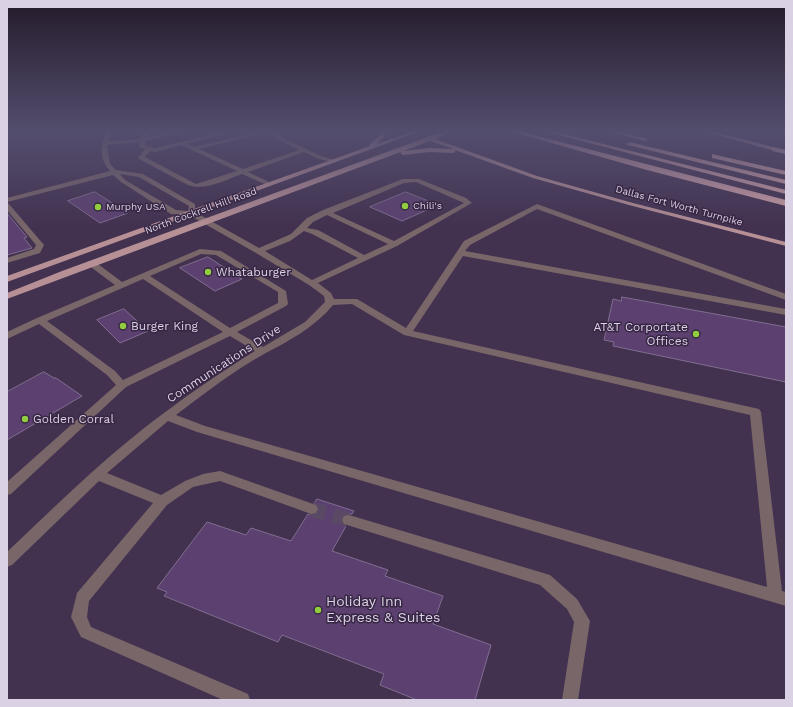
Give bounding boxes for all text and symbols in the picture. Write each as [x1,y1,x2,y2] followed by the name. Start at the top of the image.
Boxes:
[614,183,744,229] street label: Dallas Fort Worth Turnpike
[143,185,259,237] street label: North Cockrell Hill Road
[413,200,442,212] place label: Chili's
[106,201,166,213] place label: Murphy USA
[400,201,410,211] marker: Chili's
[93,202,103,212] marker: Murphy USA
[216,265,291,279] place label: Whataburger
[203,267,213,277] marker: Whataburger
[131,319,198,333] place label: Burger King
[594,320,688,348] place label: AT&T Corportate Offices
[118,321,128,331] marker: Burger King
[164,322,284,406] street label: Communications Drive
[691,329,701,339] marker: AT&T Corportate Offices
[33,412,114,426] place label: Golden Corral
[20,414,30,424] marker: Golden Corral
[326,594,440,626] place label: Holiday Inn Express & Suites
[313,605,323,615] marker: Holiday Inn Express & Suites

